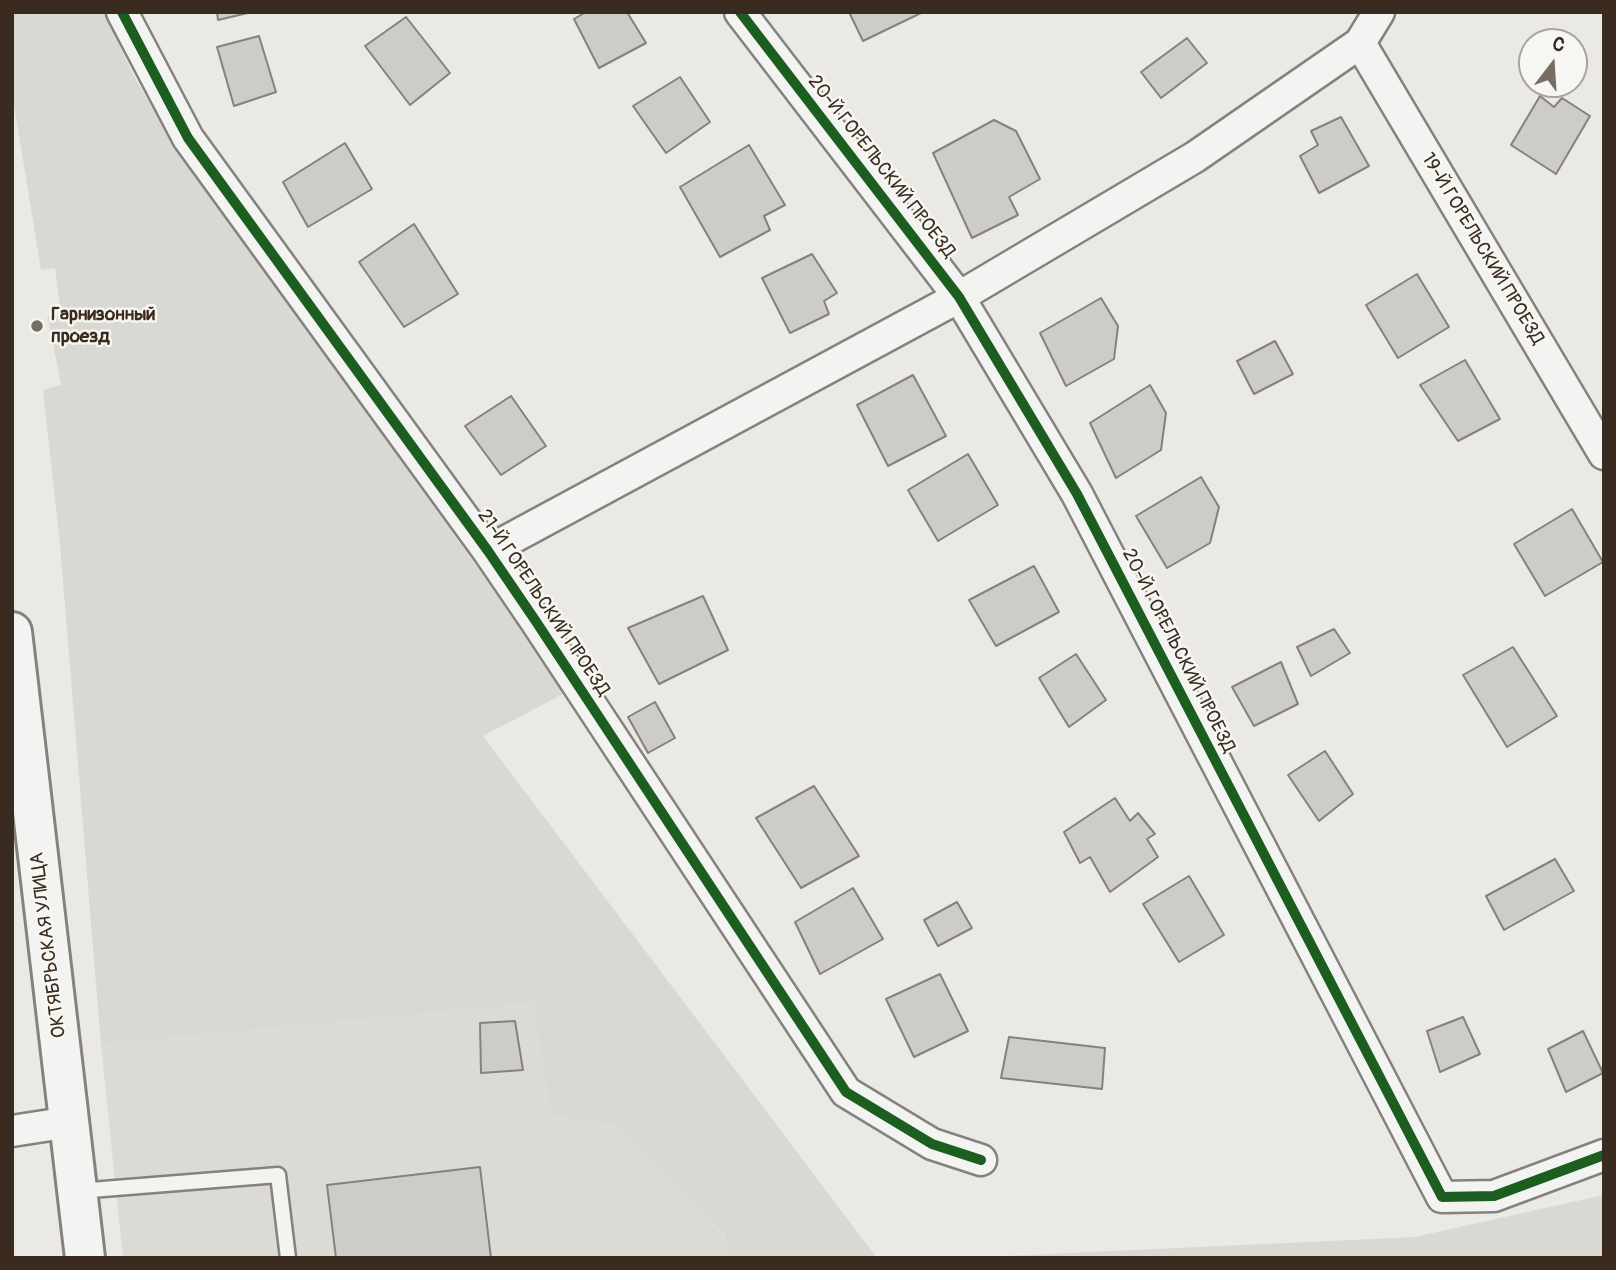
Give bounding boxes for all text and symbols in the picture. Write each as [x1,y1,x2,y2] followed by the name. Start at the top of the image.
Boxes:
[1518,28,1588,98] north arrow
[1549,32,1568,58] text: С
[803,71,959,263] street label: 20-Й ГОРЕЛЬСКИЙ ПРОЕЗД
[1416,149,1548,349] street label: 19-Й ГОРЕЛЬСКИЙ ПРОЕЗД
[51,304,155,348] place label: Гарнизонный проезд
[29,318,45,334] marker: Гарнизонный проезд
[472,505,614,701] street label: 21-Й ГОРЕЛЬСКИЙ ПРОЕЗД
[1117,545,1239,757] street label: 20-Й ГОРЕЛЬСКИЙ ПРОЕЗД
[26,851,72,1039] street label: ОКТЯБРЬСКАЯ УЛИЦА

